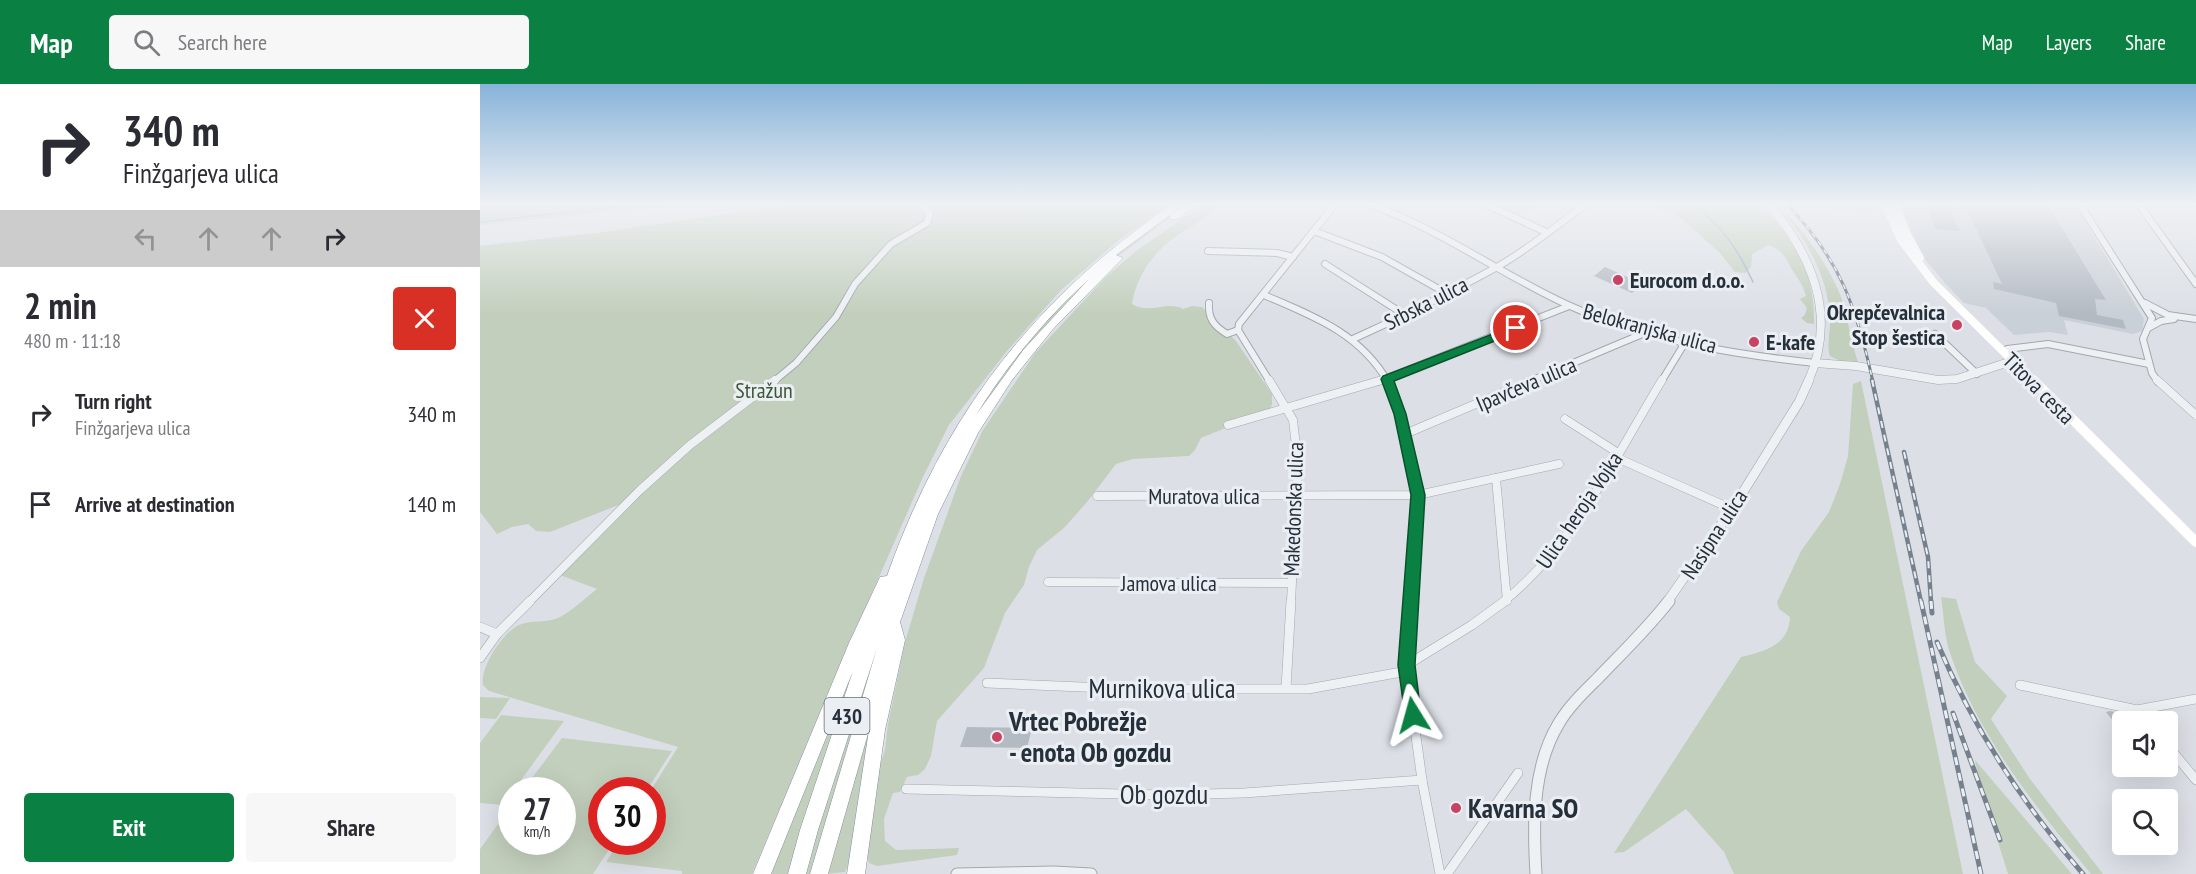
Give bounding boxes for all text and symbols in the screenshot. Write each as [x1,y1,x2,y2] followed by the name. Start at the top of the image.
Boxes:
[109,15,529,69] search box
[30,24,73,61] text: Map
[130,26,163,59] icon: search
[178,28,267,56] text: Search here
[1982,29,2013,56] text: Map
[2046,29,2092,56] text: Layers
[2125,29,2166,56] text: Share
[123,103,220,158] text: 340 m
[24,108,102,186] icon: right
[123,156,279,190] text: Finžgarjeva ulica
[129,222,162,255] icon: left
[192,222,225,255] icon: ahead
[255,222,288,255] icon: ahead
[318,222,351,255] icon: right
[1630,266,1745,294] place label: Eurocom d.o.o.
[1379,270,1473,336] street label: Srbska ulica
[1611,273,1625,287] marker: Eurocom d.o.o.
[24,282,97,329] text: 2 min
[393,287,456,350] button: close
[1580,297,1720,359] street label: Belokranjska ulica
[1827,298,1945,351] place label: Okrepčevalnica Stop šestica
[1490,302,1541,353] pin
[1499,311,1532,344] icon: arrive
[1950,318,1964,332] marker: Okrepčevalnica Stop šestica
[24,328,121,354] text: 480 m · 11:18
[1766,328,1815,356] place label: E-kafe
[1747,335,1761,349] marker: E-kafe
[1997,346,2081,430] street label: Titova cesta
[1472,350,1580,418] street label: Ipavčeva ulica
[735,376,793,404] park label: Stražun
[75,387,152,415] text: Turn right
[24,398,57,431] icon: right
[407,400,456,428] text: 340 m
[75,415,190,441] text: Finžgarjeva ulica
[1277,441,1309,577] street label: Makedonska ulica
[1530,446,1628,574] street label: Ulica heroja Vojka
[1148,482,1260,510] street label: Muratova ulica
[1675,484,1753,584] street label: Nasipna ulica
[24,488,57,521] icon: arrive
[75,490,235,518] text: Arrive at destination
[407,490,456,518] text: 140 m
[1120,569,1217,597] street label: Jamova ulica
[1089,671,1235,705] street label: Murnikova ulica
[1381,683,1445,747] position arrow
[824,698,869,734] road number: 430
[1008,704,1171,769] place label: Vrtec Pobrežje - enota Ob gozdu
[2112,711,2178,855] map controls
[2112,711,2178,777] button: sound
[990,730,1004,744] marker: Vrtec Pobrežje - enota Ob gozdu
[588,777,666,855] speed limit sign: 30
[1120,777,1208,811] street label: Ob gozdu
[523,789,551,828] text: 27
[2112,789,2178,855] button: search
[1468,791,1578,825] place label: Kavarna SO
[24,793,234,862] button: Exit
[246,793,456,862] button: Share
[1449,801,1463,815] marker: Kavarna SO
[524,822,550,841] text: km/h

